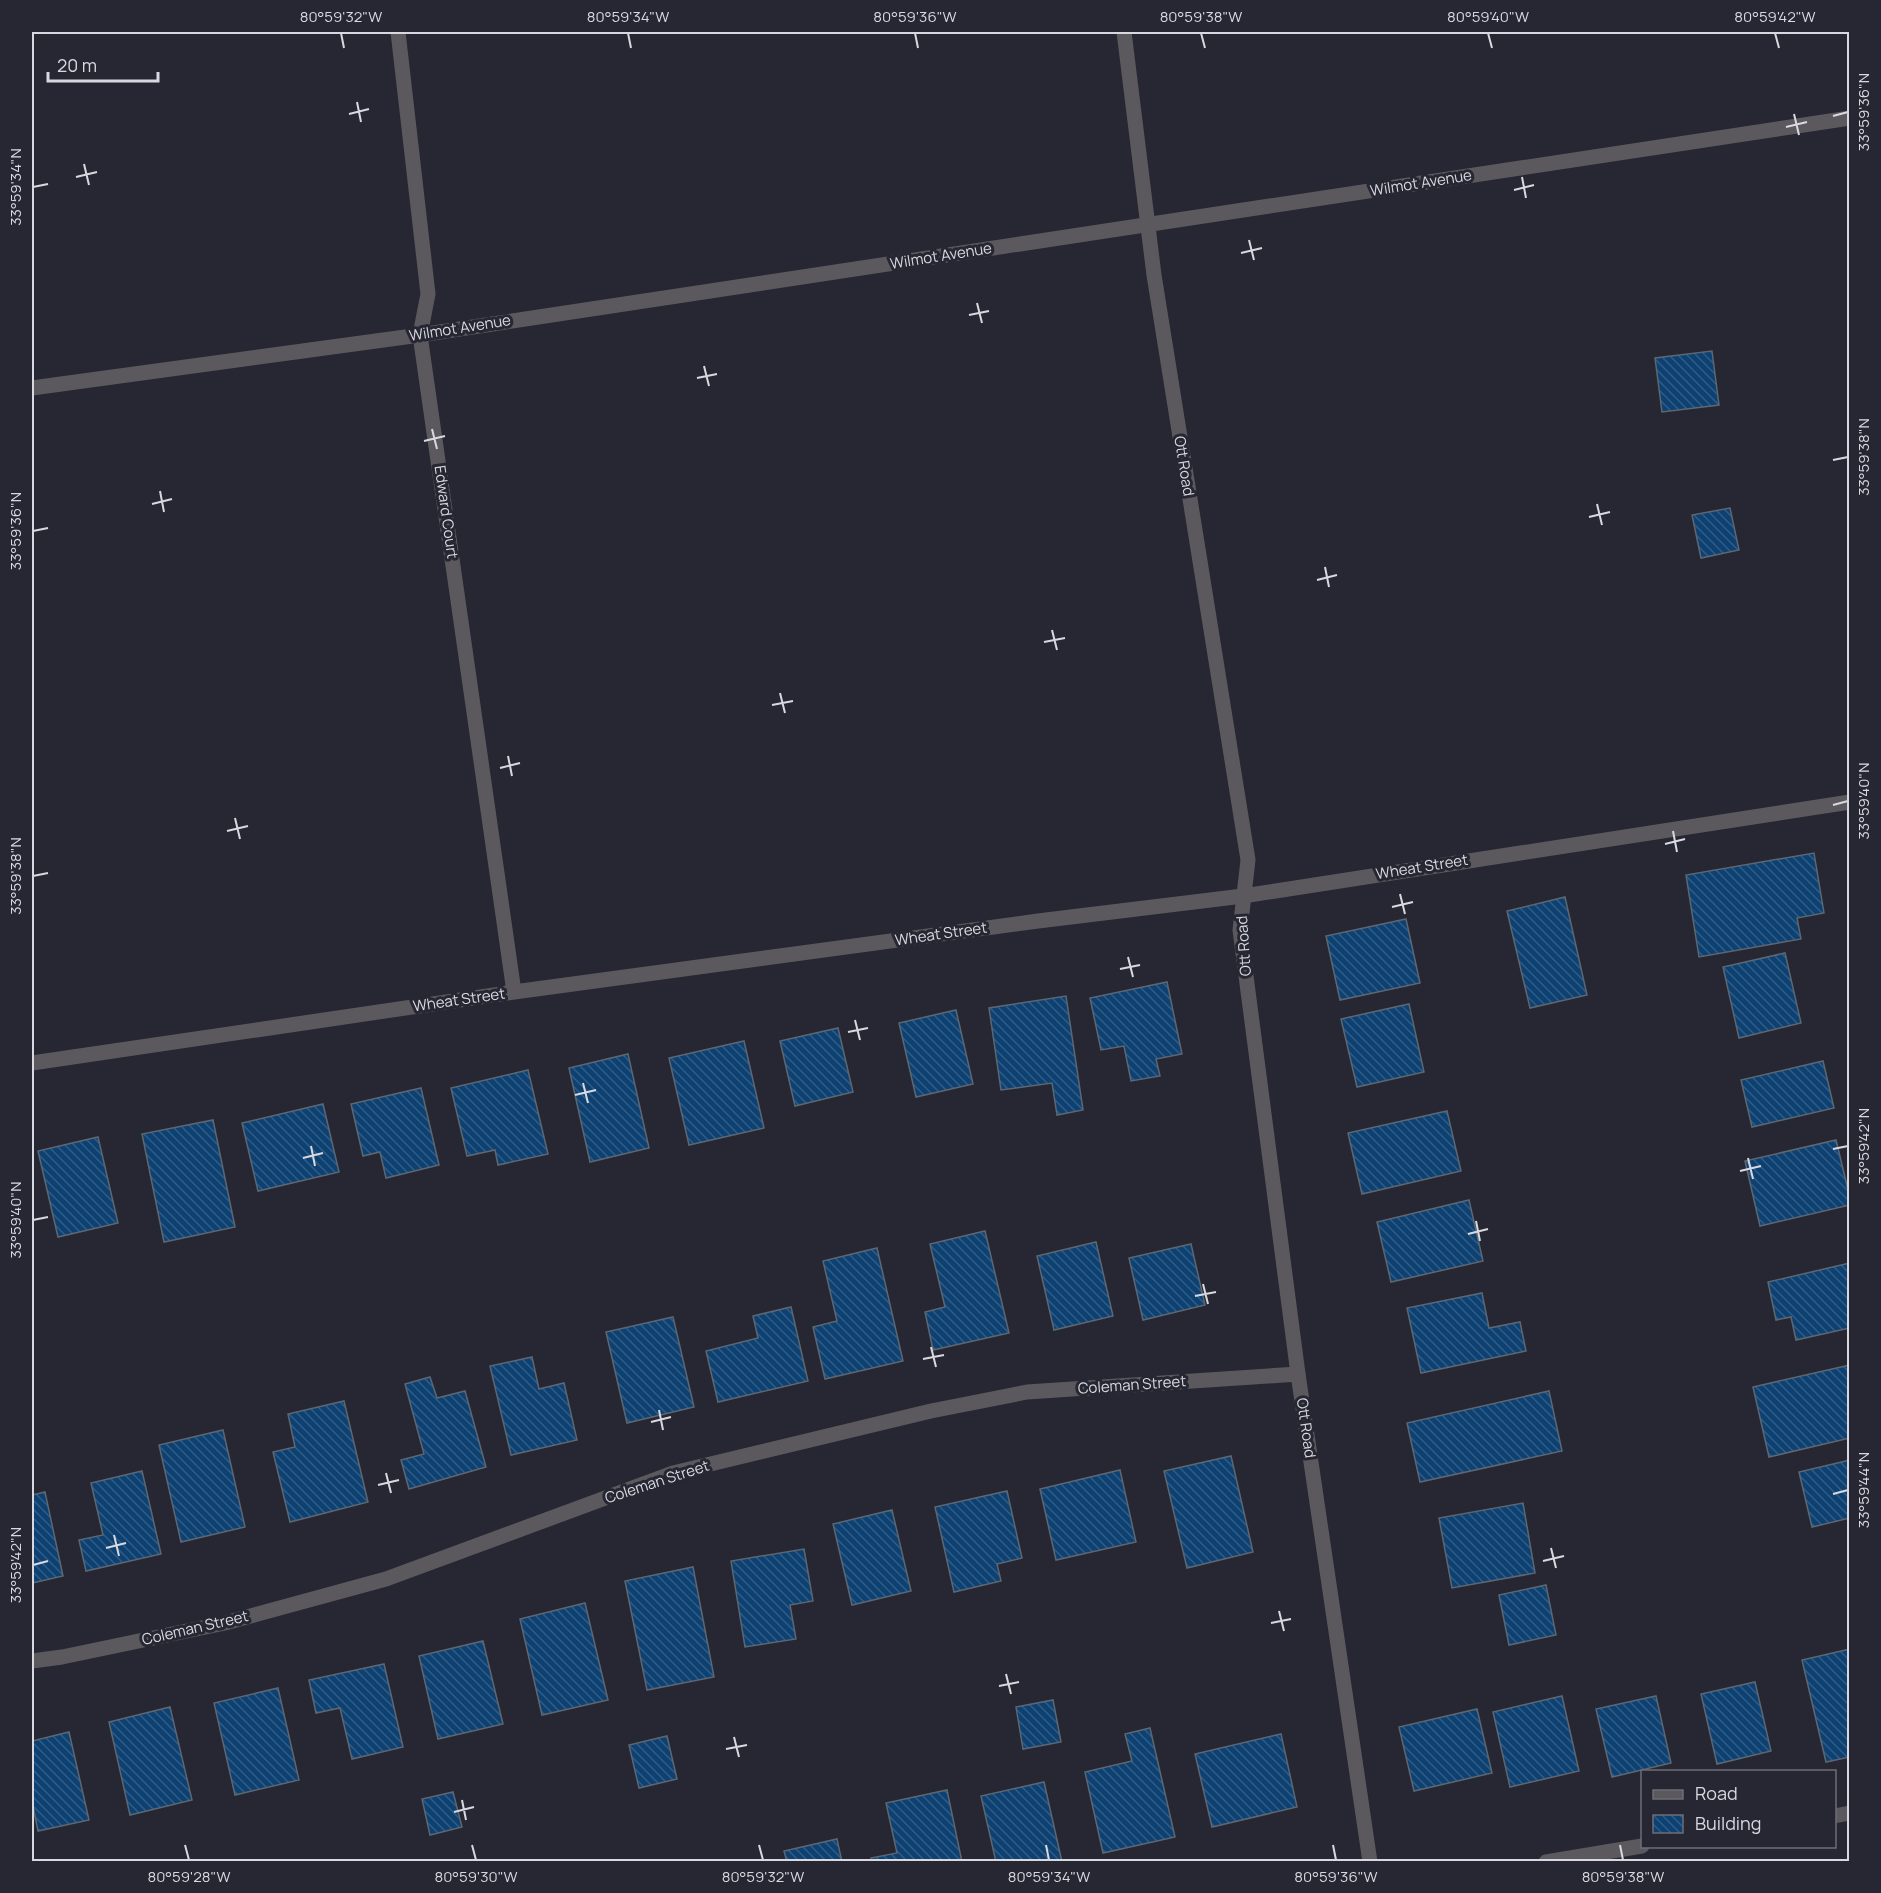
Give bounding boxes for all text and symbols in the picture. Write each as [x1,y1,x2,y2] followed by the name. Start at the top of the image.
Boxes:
[300,6,382,27] text: 80°59'32"W
[587,6,669,27] text: 80°59'34"W
[873,6,957,27] text: 80°59'36"W
[1160,6,1242,27] text: 80°59'38"W
[1447,6,1529,27] text: 80°59'40"W
[1734,6,1816,27] text: 80°59'42"W
[48,45,158,83] scale bar
[57,53,97,77] text: 20 m
[1853,73,1874,151] text: 33°59'36"N
[5,148,26,226] text: 33°59'34"N
[1369,164,1473,201] street label: Wilmot Avenue
[889,237,993,274] street label: Wilmot Avenue
[408,309,512,346] street label: Wilmot Avenue
[1853,418,1874,496] text: 33°59'38"N
[1169,434,1200,497] street label: Ott Road
[430,464,463,560] street label: Edward Court
[5,492,26,570] text: 33°59'36"N
[1853,763,1874,839] text: 33°59'40"N
[5,837,26,915] text: 33°59'38"N
[1374,849,1469,884] street label: Wheat Street
[1231,915,1256,977] street label: Ott Road
[893,917,988,950] street label: Wheat Street
[411,983,506,1016] street label: Wheat Street
[1853,1108,1874,1184] text: 33°59'42"N
[5,1182,26,1258] text: 33°59'40"N
[1077,1370,1187,1399] street label: Coleman Street
[1292,1396,1321,1459] street label: Ott Road
[1853,1452,1874,1528] text: 33°59'44"N
[602,1455,712,1508] street label: Coleman Street
[5,1527,26,1603] text: 33°59'42"N
[140,1605,250,1650] street label: Coleman Street
[1641,1770,1836,1848] legend
[1695,1781,1738,1805] text: Road
[1695,1811,1761,1835] text: Building
[148,1866,230,1887] text: 80°59'28"W
[434,1866,518,1887] text: 80°59'30"W
[722,1866,804,1887] text: 80°59'32"W
[1008,1866,1090,1887] text: 80°59'34"W
[1294,1866,1378,1887] text: 80°59'36"W
[1582,1866,1664,1887] text: 80°59'38"W

